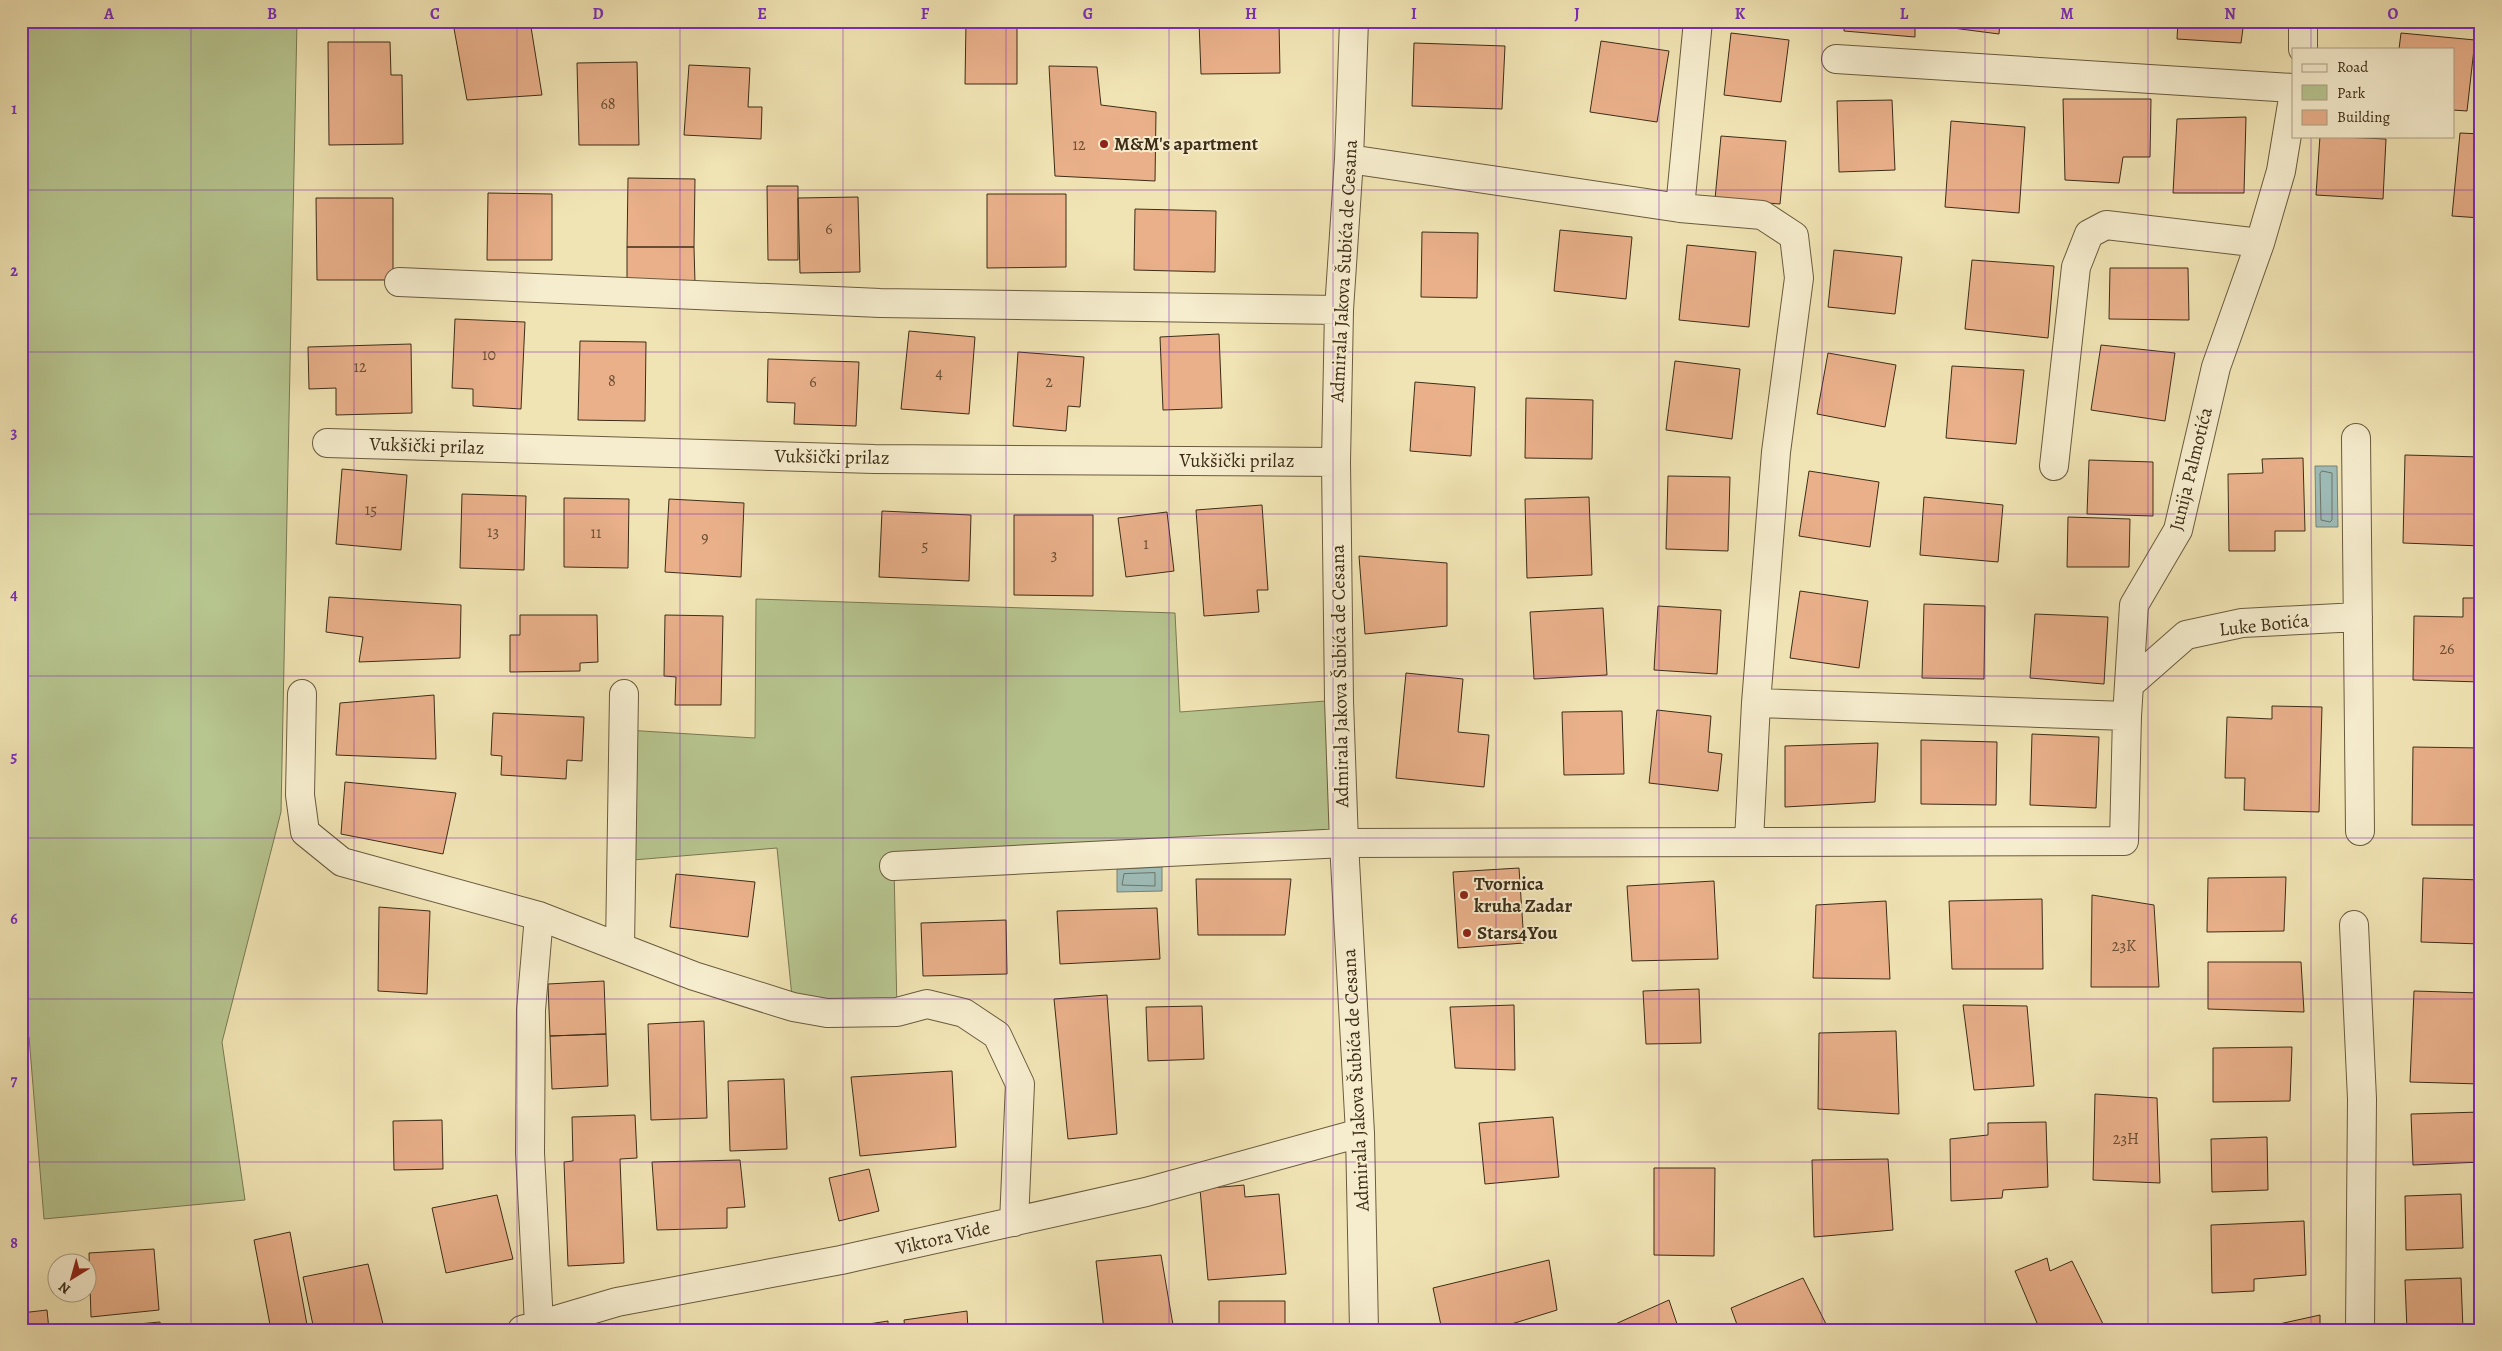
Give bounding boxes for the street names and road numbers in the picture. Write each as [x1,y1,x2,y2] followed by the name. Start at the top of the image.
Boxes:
[1324,139,1364,404] street label: Admirala Jakova Šubića de Cesana
[2163,404,2219,533] street label: Junija Palmotića
[368,431,485,461] street label: Vukšički prilaz
[773,443,890,471] street label: Vukšički prilaz
[1178,448,1295,474] street label: Vukšički prilaz
[1325,544,1355,809] street label: Admirala Jakova Šubića de Cesana
[2218,607,2310,643] street label: Luke Botića
[1336,948,1376,1213] street label: Admirala Jakova Šubića de Cesana
[892,1215,993,1262] street label: Viktora Vide

